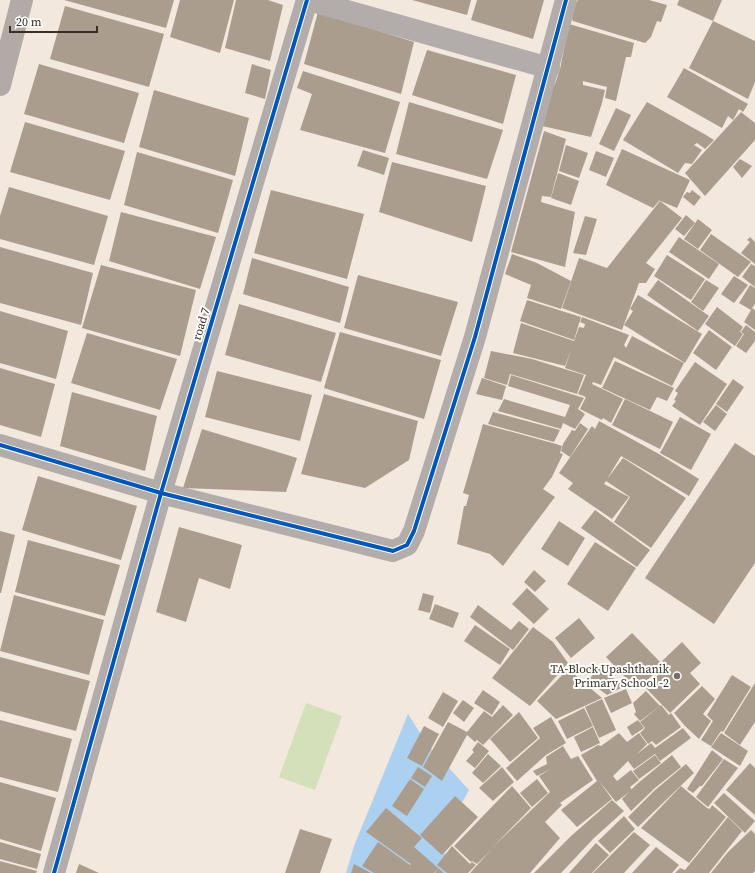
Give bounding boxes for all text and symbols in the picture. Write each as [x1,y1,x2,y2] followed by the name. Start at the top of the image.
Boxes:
[10,8,97,34] scale bar
[16,14,42,30] text: 20 m
[188,306,214,342] street label: road 7
[550,661,669,691] place label: TA-Block Upashthanik Primary School -2
[672,671,682,681] marker: TA-Block Upashthanik Primary School -2

